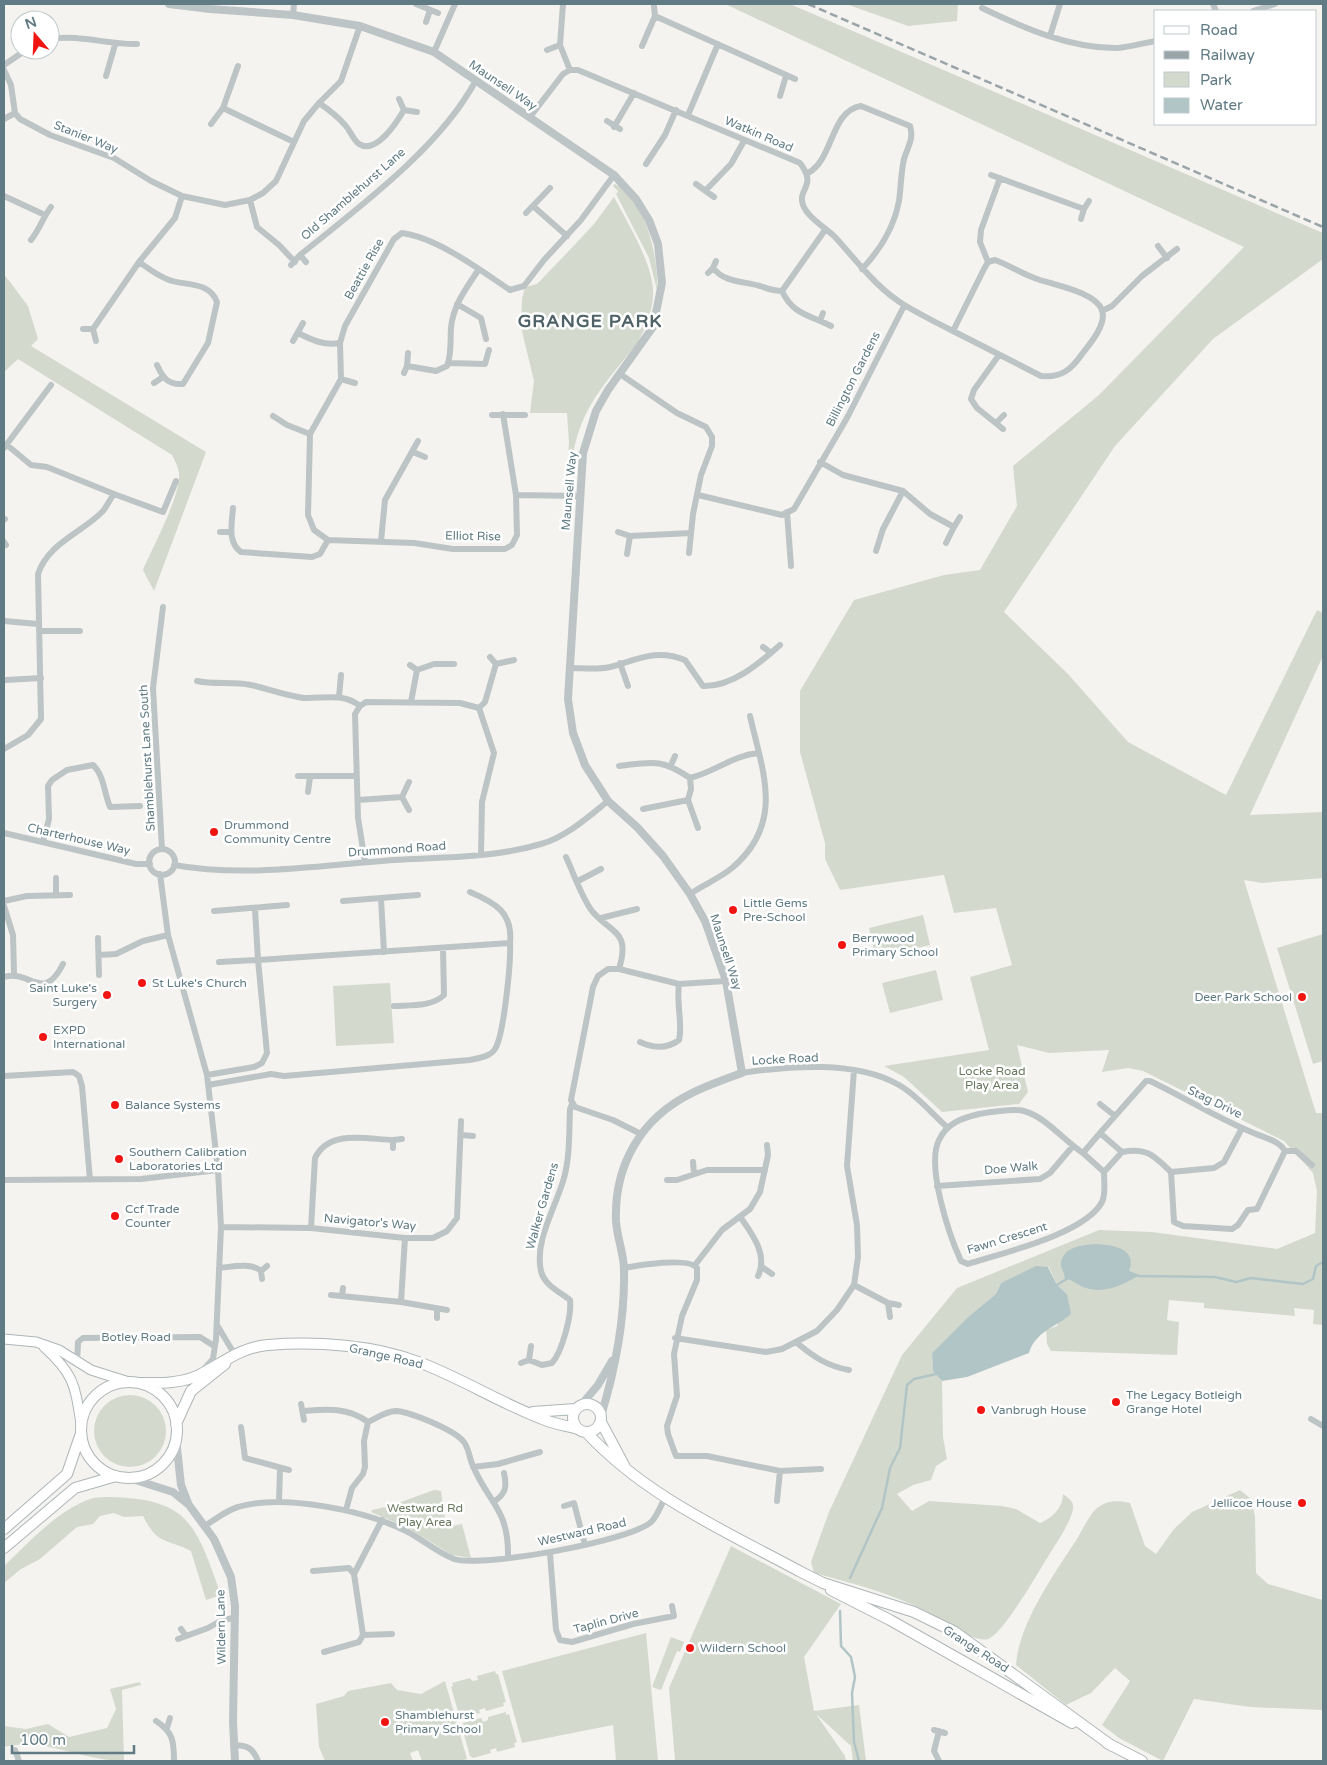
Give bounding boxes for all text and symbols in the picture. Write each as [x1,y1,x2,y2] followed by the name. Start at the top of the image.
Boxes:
[10,10,60,60] north arrow
[1154,10,1317,125] legend
[23,13,39,33] text: N
[1200,21,1238,39] text: Road
[1200,46,1255,64] text: Railway
[466,57,540,113] street label: Maunsell Way
[1200,71,1232,89] text: Park
[1200,96,1243,114] text: Water
[723,113,795,155] street label: Watkin Road
[52,118,121,156] street label: Stanier Way
[298,145,408,243] street label: Old Shamblehurst Lane
[341,236,387,302] street label: Beattie Rise
[518,310,662,332] district label: GRANGE PARK
[823,329,883,429] street label: Billington Gardens
[559,450,579,531] street label: Maunsell Way
[445,529,501,543] street label: Elliot Rise
[136,684,158,832] street label: Shamblehurst Lane South
[224,818,331,846] place label: Drummond Community Centre
[26,820,132,858] street label: Charterhouse Way
[208,826,220,838] marker: Drummond Community Centre
[347,839,447,859] street label: Drummond Road
[743,896,808,924] place label: Little Gems Pre-School
[727,904,739,916] marker: Little Gems Pre-School
[707,912,745,992] street label: Maunsell Way
[852,931,938,959] place label: Berrywood Primary School
[836,939,848,951] marker: Berrywood Primary School
[152,976,247,990] place label: St Luke's Church
[136,977,148,989] marker: St Luke's Church
[29,981,98,1009] place label: Saint Luke's Surgery
[101,989,113,1001] marker: Saint Luke's Surgery
[1194,990,1292,1004] place label: Deer Park School
[1296,991,1308,1003] marker: Deer Park School
[53,1023,125,1051] place label: EXPD International
[37,1031,49,1043] marker: EXPD International
[751,1050,819,1068] street label: Locke Road
[958,1064,1026,1092] park label: Locke Road Play Area
[1186,1083,1245,1121] street label: Stag Drive
[125,1098,221,1112] place label: Balance Systems
[109,1099,121,1111] marker: Balance Systems
[129,1145,247,1173] place label: Southern Calibration Laboratories Ltd
[113,1153,125,1165] marker: Southern Calibration Laboratories Ltd
[984,1159,1039,1177] street label: Doe Walk
[523,1161,561,1251] street label: Walker Gardens
[125,1202,180,1230] place label: Ccf Trade Counter
[109,1210,121,1222] marker: Ccf Trade Counter
[323,1211,417,1233] street label: Navigator's Way
[965,1219,1049,1257] street label: Fawn Crescent
[101,1330,171,1344] street label: Botley Road
[348,1341,424,1371] street label: Grange Road
[1126,1388,1242,1416] place label: The Legacy Botleigh Grange Hotel
[1110,1396,1122,1408] marker: The Legacy Botleigh Grange Hotel
[991,1403,1086,1417] place label: Vanbrugh House
[975,1404,987,1416] marker: Vanbrugh House
[1211,1496,1292,1510] place label: Jellicoe House
[1296,1497,1308,1509] marker: Jellicoe House
[387,1501,463,1529] park label: Westward Rd Play Area
[537,1515,627,1549] street label: Westward Road
[213,1589,229,1665] street label: Wildern Lane
[572,1606,640,1636] street label: Taplin Drive
[941,1623,1011,1675] street label: Grange Road
[700,1641,786,1655] place label: Wildern School
[684,1642,696,1654] marker: Wildern School
[395,1708,481,1736] place label: Shamblehurst Primary School
[379,1716,391,1728] marker: Shamblehurst Primary School
[12,1722,135,1754] scale bar
[20,1731,66,1749] text: 100 m

